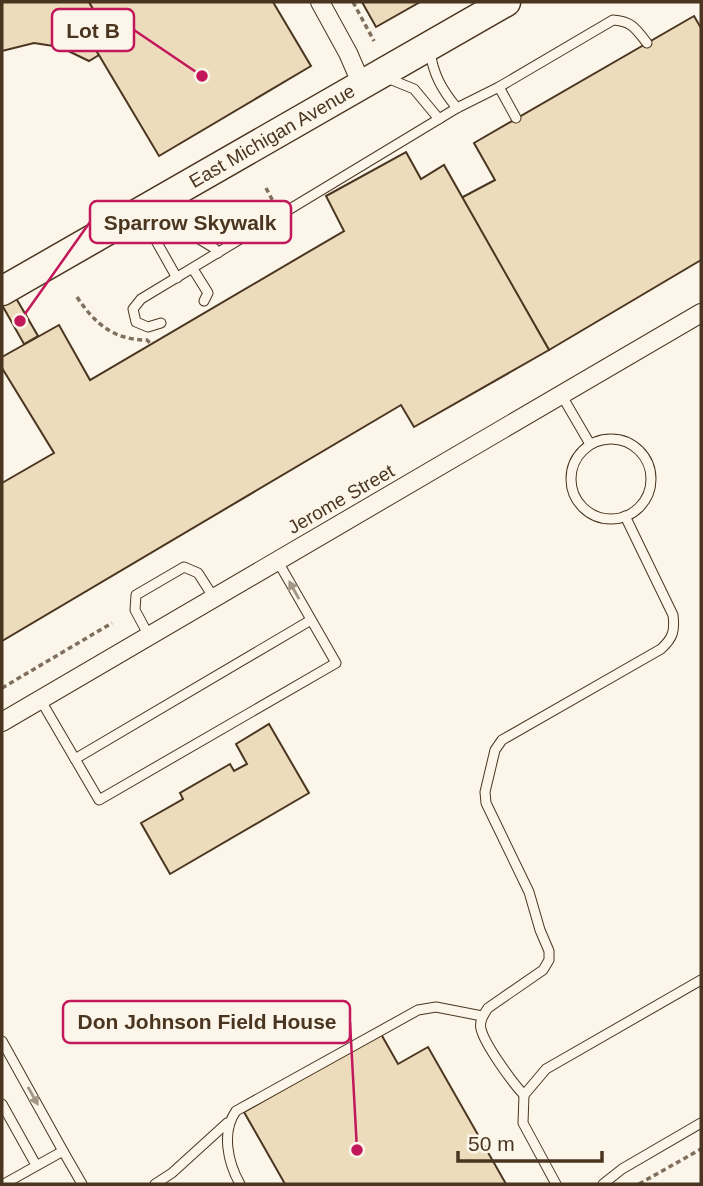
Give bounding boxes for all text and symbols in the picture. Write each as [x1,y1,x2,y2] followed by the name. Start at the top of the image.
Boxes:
[52,9,134,51] callout: Lot B
[66,19,120,42] text: Lot B
[185,80,359,192] street label: East Michigan Avenue
[90,201,291,243] callout: Sparrow Skywalk
[104,211,277,234] text: Sparrow Skywalk
[284,460,399,538] street label: Jerome Street
[288,581,300,600] one-way arrow
[63,1001,350,1043] callout: Don Johnson Field House
[77,1010,337,1033] text: Don Johnson Field House
[27,1086,39,1106] one-way arrow
[458,1120,602,1164] scale bar
[468,1132,515,1155] text: 50 m

